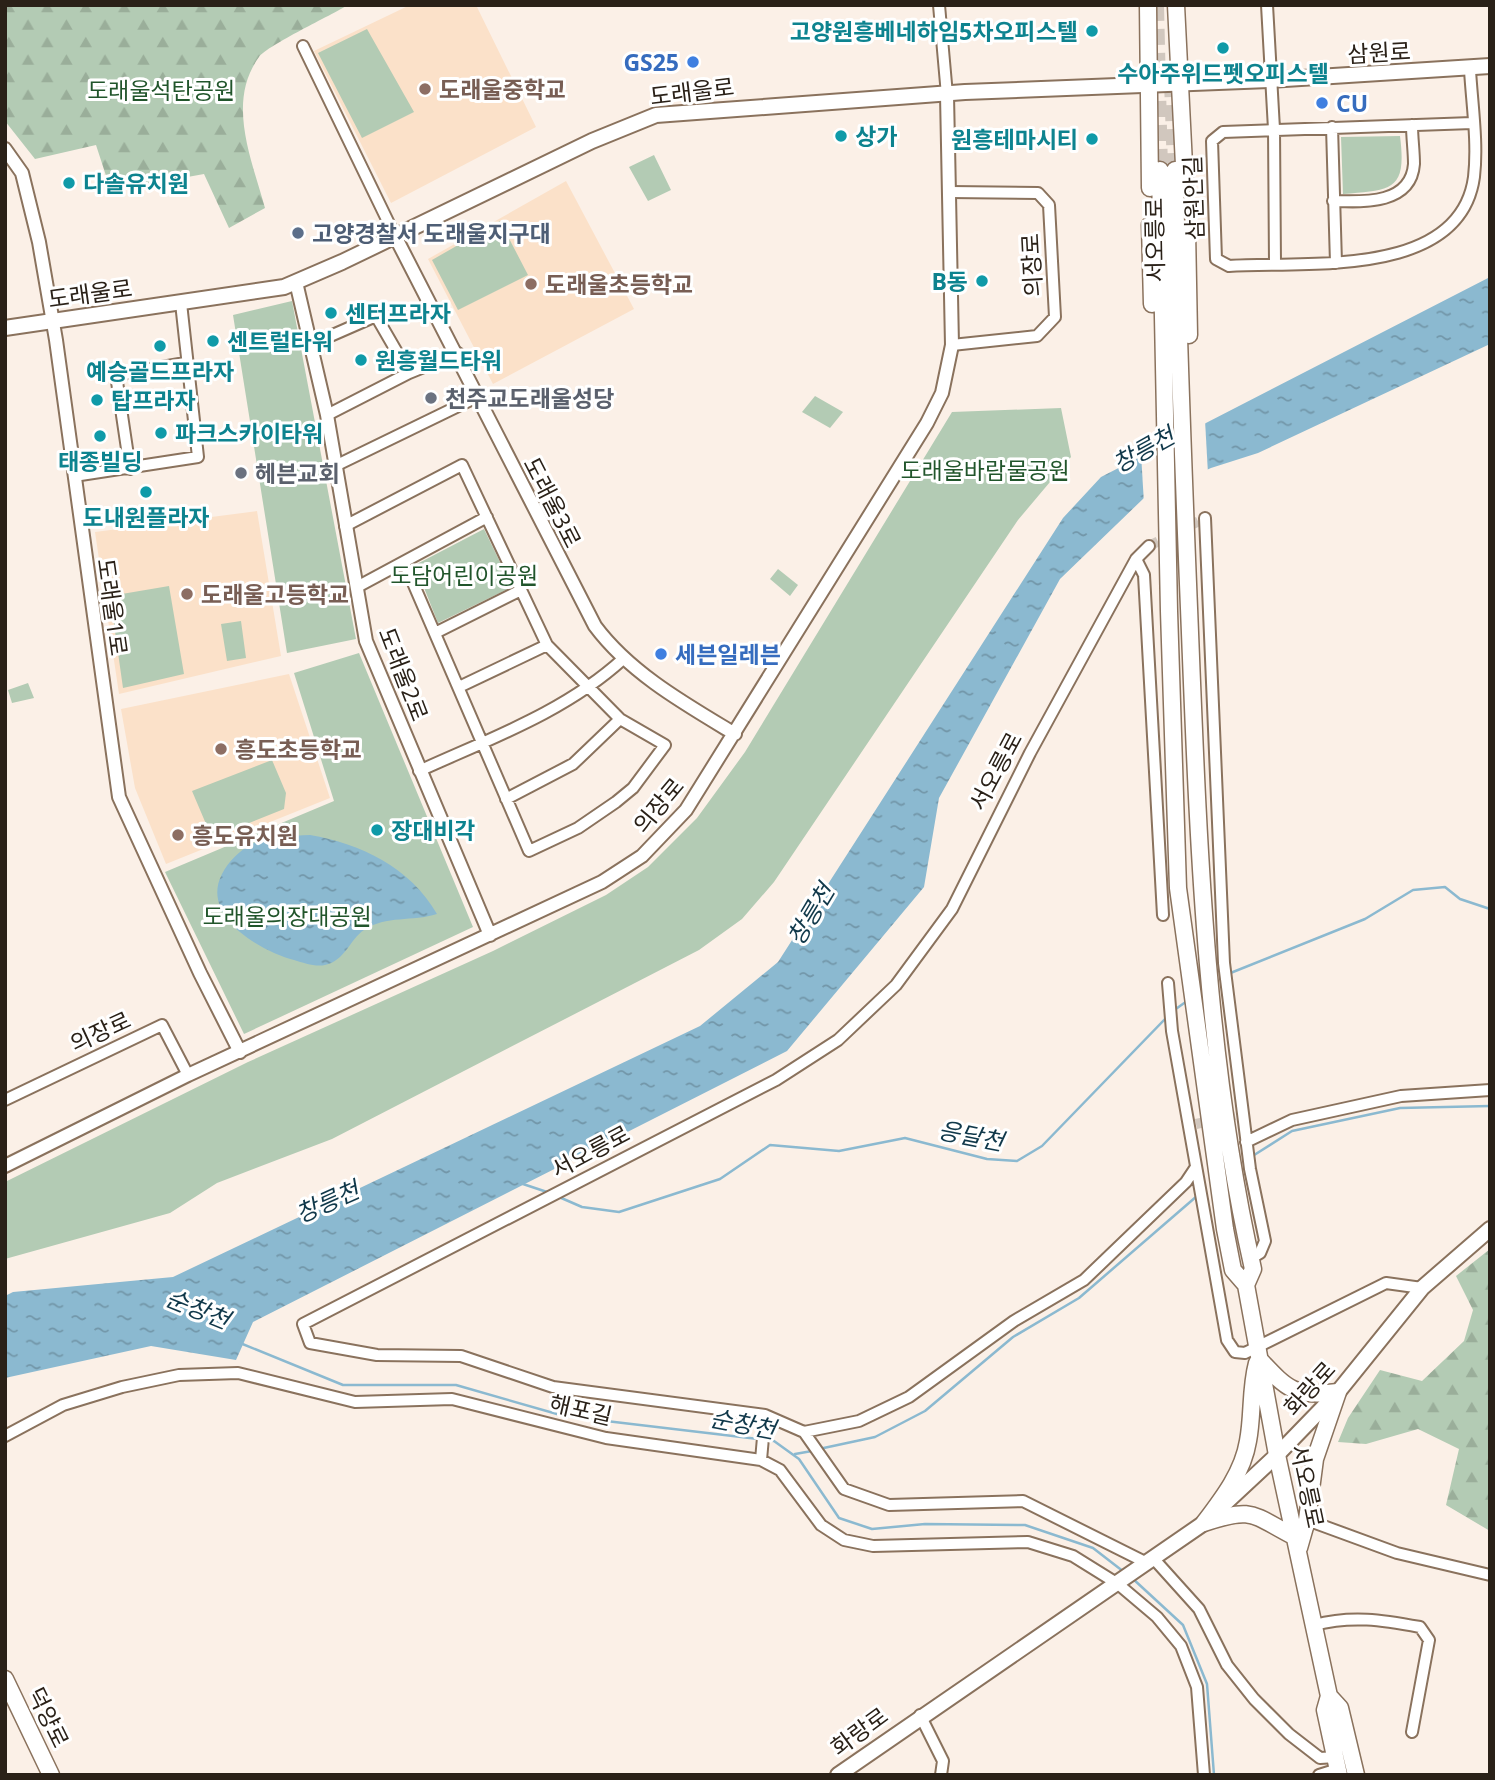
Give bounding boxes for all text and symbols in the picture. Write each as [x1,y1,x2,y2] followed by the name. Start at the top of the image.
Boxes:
[790,15,1078,47] place label: 고양원흥베네하임5차오피스텔
[1084,23,1100,39] marker: 고양원흥베네하임5차오피스텔
[1346,34,1412,70] street label: 삼원로
[1215,40,1231,56] marker: 수아주위드펫오피스텔
[623,46,679,78] place label: GS25
[685,54,701,70] marker: GS25
[1117,57,1329,89] place label: 수아주위드펫오피스텔
[648,70,736,112] street label: 도래울로
[439,73,566,105] place label: 도래울중학교
[87,74,235,106] park label: 도래울석탄공원
[417,81,433,97] marker: 도래울중학교
[1336,87,1368,119] place label: CU
[1314,95,1330,111] marker: CU
[855,120,897,152] place label: 상가
[951,123,1078,155] place label: 원흥테마시티
[833,128,849,144] marker: 상가
[1084,131,1100,147] marker: 원흥테마시티
[1176,155,1210,241] street label: 삼원안길
[83,167,189,199] place label: 다솔유치원
[61,175,77,191] marker: 다솔유치원
[1137,197,1171,283] street label: 서오릉로
[312,217,551,249] place label: 고양경찰서 도래울지구대
[290,225,306,241] marker: 고양경찰서 도래울지구대
[1013,232,1049,298] street label: 의장로
[931,265,968,297] place label: B동
[545,268,693,300] place label: 도래울초등학교
[46,271,134,315] street label: 도래울로
[974,273,990,289] marker: B동
[523,276,539,292] marker: 도래울초등학교
[345,297,451,329] place label: 센터프라자
[323,305,339,321] marker: 센터프라자
[227,325,333,357] place label: 센트럴타워
[205,333,221,349] marker: 센트럴타워
[152,338,168,354] marker: 예승골드프라자
[375,344,502,376] place label: 원흥월드타워
[353,352,369,368] marker: 원흥월드타워
[86,355,234,387] place label: 예승골드프라자
[445,382,614,414] place label: 천주교도래울성당
[111,384,196,416] place label: 탑프라자
[423,390,439,406] marker: 천주교도래울성당
[89,392,105,408] marker: 탑프라자
[175,417,323,449] place label: 파크스카이타워
[1106,417,1183,479] water label: 창릉천
[153,425,169,441] marker: 파크스카이타워
[92,428,108,444] marker: 태종빌딩
[58,445,142,477] place label: 태종빌딩
[517,451,589,553] street label: 도래울3로
[900,454,1070,486] park label: 도래울바람물공원
[255,457,340,489] place label: 헤븐교회
[233,465,249,481] marker: 헤븐교회
[138,484,154,500] marker: 도내원플라자
[83,501,209,533] place label: 도내원플라자
[90,556,136,658] street label: 도래울1로
[390,559,538,591] park label: 도담어린이공원
[201,578,349,610] place label: 도래울고등학교
[179,586,195,602] marker: 도래울고등학교
[372,623,436,725] street label: 도래울2로
[675,638,781,670] place label: 세븐일레븐
[653,646,669,662] marker: 세븐일레븐
[961,726,1029,816] street label: 서오릉로
[235,733,362,765] place label: 흥도초등학교
[213,741,229,757] marker: 흥도초등학교
[625,770,691,840] street label: 의장로
[391,814,476,846] place label: 장대비각
[192,819,298,851] place label: 흥도유치원
[369,822,385,838] marker: 장대비각
[170,827,186,843] marker: 흥도유치원
[779,875,843,951] water label: 창릉천
[202,900,372,932] park label: 도래울의장대공원
[64,1003,136,1059] street label: 의장로
[935,1112,1010,1158] water label: 응달천
[545,1117,635,1185] street label: 서오릉로
[290,1171,367,1230] water label: 창릉천
[161,1280,238,1337] water label: 순창천
[1276,1354,1342,1422] street label: 화랑로
[546,1386,616,1432] street label: 해포길
[707,1400,782,1446] water label: 순창천
[1284,1441,1332,1531] street label: 서오릉로
[21,1681,77,1753] street label: 덕양로
[824,1699,894,1763] street label: 화랑로

